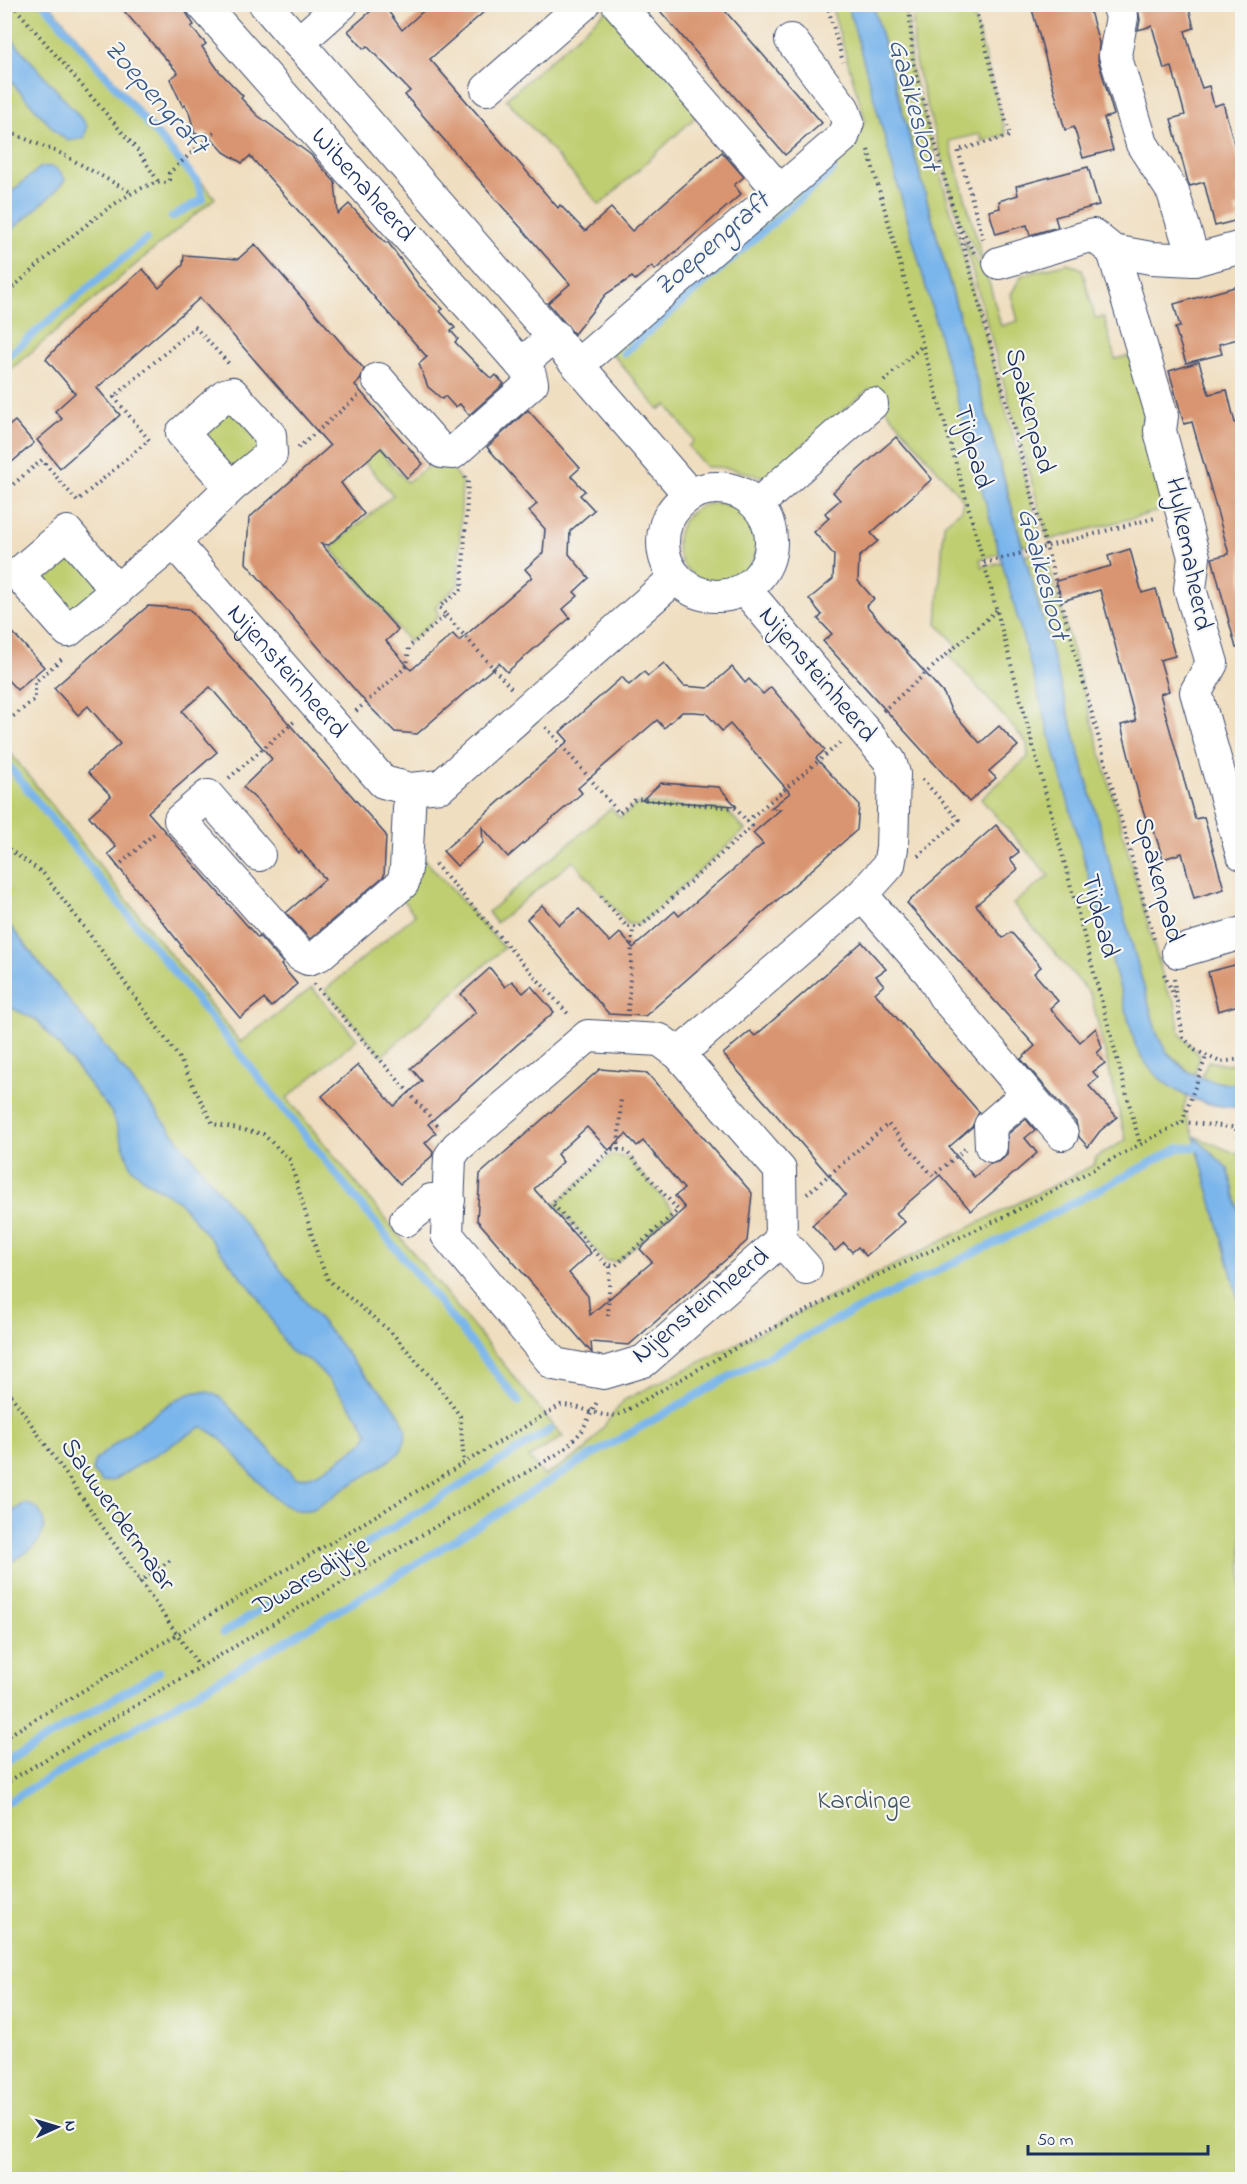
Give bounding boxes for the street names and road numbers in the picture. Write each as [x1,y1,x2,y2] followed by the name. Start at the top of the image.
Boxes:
[301,119,424,251] street label: Wibenaheerd
[994,344,1064,478] street label: Spakenpad
[941,401,1003,493] street label: Tijdpad
[1154,474,1222,634] street label: Hylkemaheerd
[217,596,357,748] street label: Nijensteinheerd
[748,598,886,752] street label: Nijensteinheerd
[1123,813,1193,947] street label: Spakenpad
[1069,870,1129,962] street label: Tijdpad
[624,1238,778,1374] street label: Nijensteinheerd
[50,1430,185,1600] street label: Sauwerdermaar
[246,1527,378,1627] street label: Dwarsdijkje

